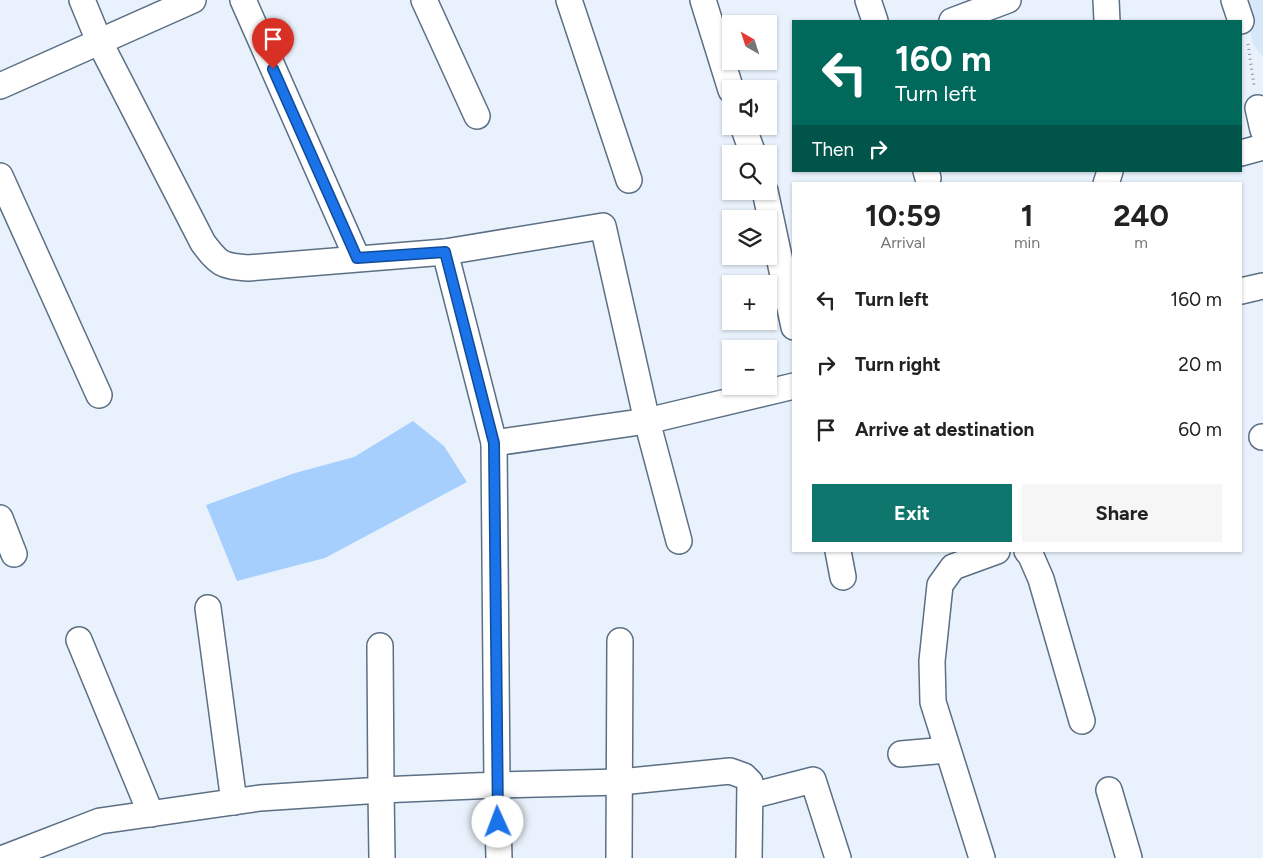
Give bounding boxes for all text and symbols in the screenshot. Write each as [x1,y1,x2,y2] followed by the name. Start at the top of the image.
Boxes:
[722,15,778,70] north arrow
[722,15,777,395] map controls
[252,18,294,69] pin
[259,25,287,53] icon: arrive
[895,38,992,80] text: 160 m
[812,40,877,105] icon: left
[722,80,777,135] button: sound
[895,80,977,107] text: Turn left
[864,135,892,163] icon: right
[812,138,854,161] text: Then
[722,145,777,200] button: search
[865,197,941,234] text: 10:59
[1021,197,1033,234] text: 1
[1113,197,1169,234] text: 240
[722,210,777,265] button: layers
[880,233,926,252] text: Arrival
[1014,233,1040,252] text: min
[1134,233,1148,252] text: m
[722,275,777,330] button: +
[812,286,840,314] icon: left
[855,288,929,311] text: Turn left
[1170,288,1222,311] text: 160 m
[722,340,777,395] button: −
[812,351,840,379] icon: right
[855,353,941,376] text: Turn right
[1178,353,1222,376] text: 20 m
[812,416,840,444] icon: arrive
[855,418,1034,441] text: Arrive at destination
[1178,418,1222,441] text: 60 m
[812,484,1012,542] button: Exit
[1022,484,1222,542] button: Share
[471,795,523,847] position arrow

